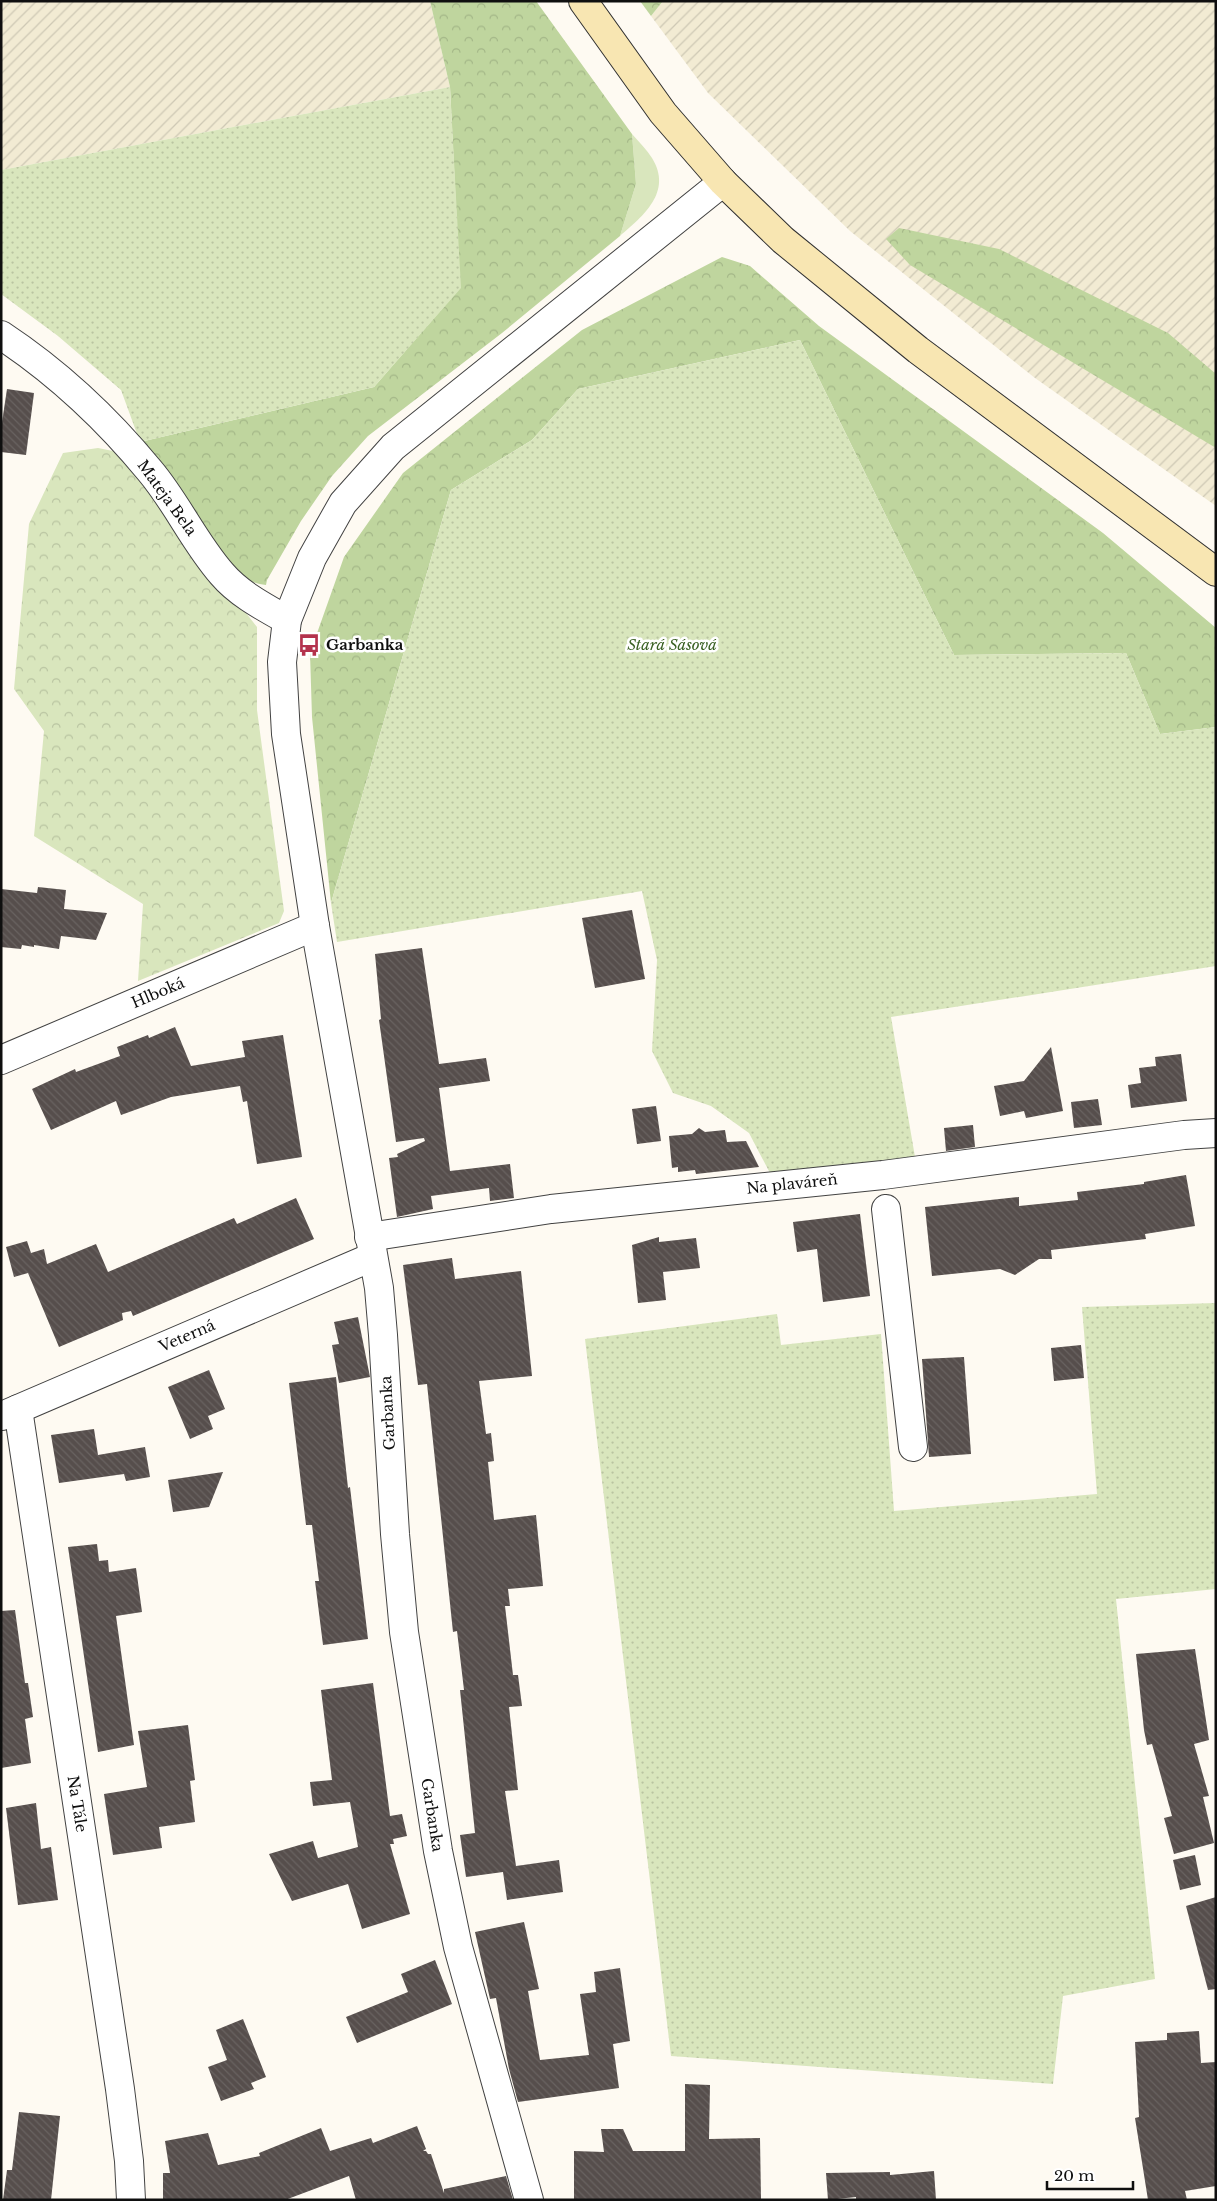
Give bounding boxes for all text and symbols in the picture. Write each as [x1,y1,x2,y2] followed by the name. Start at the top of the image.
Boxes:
[133,456,202,540] street label: Mateja Bela
[296,632,322,658] bus stop icon: Garbanka
[326,635,404,654] place label: Garbanka
[627,635,717,654] park label: Stará Sásová
[128,973,188,1012] street label: Hlboká
[745,1169,839,1198] street label: Na plaváreň
[155,1315,218,1356] street label: Veterná
[376,1375,399,1451] street label: Garbanka
[64,1774,91,1834] street label: Na Tále
[417,1777,448,1854] street label: Garbanka
[1047,2158,1133,2190] scale bar
[1054,2166,1094,2185] text: 20 m

